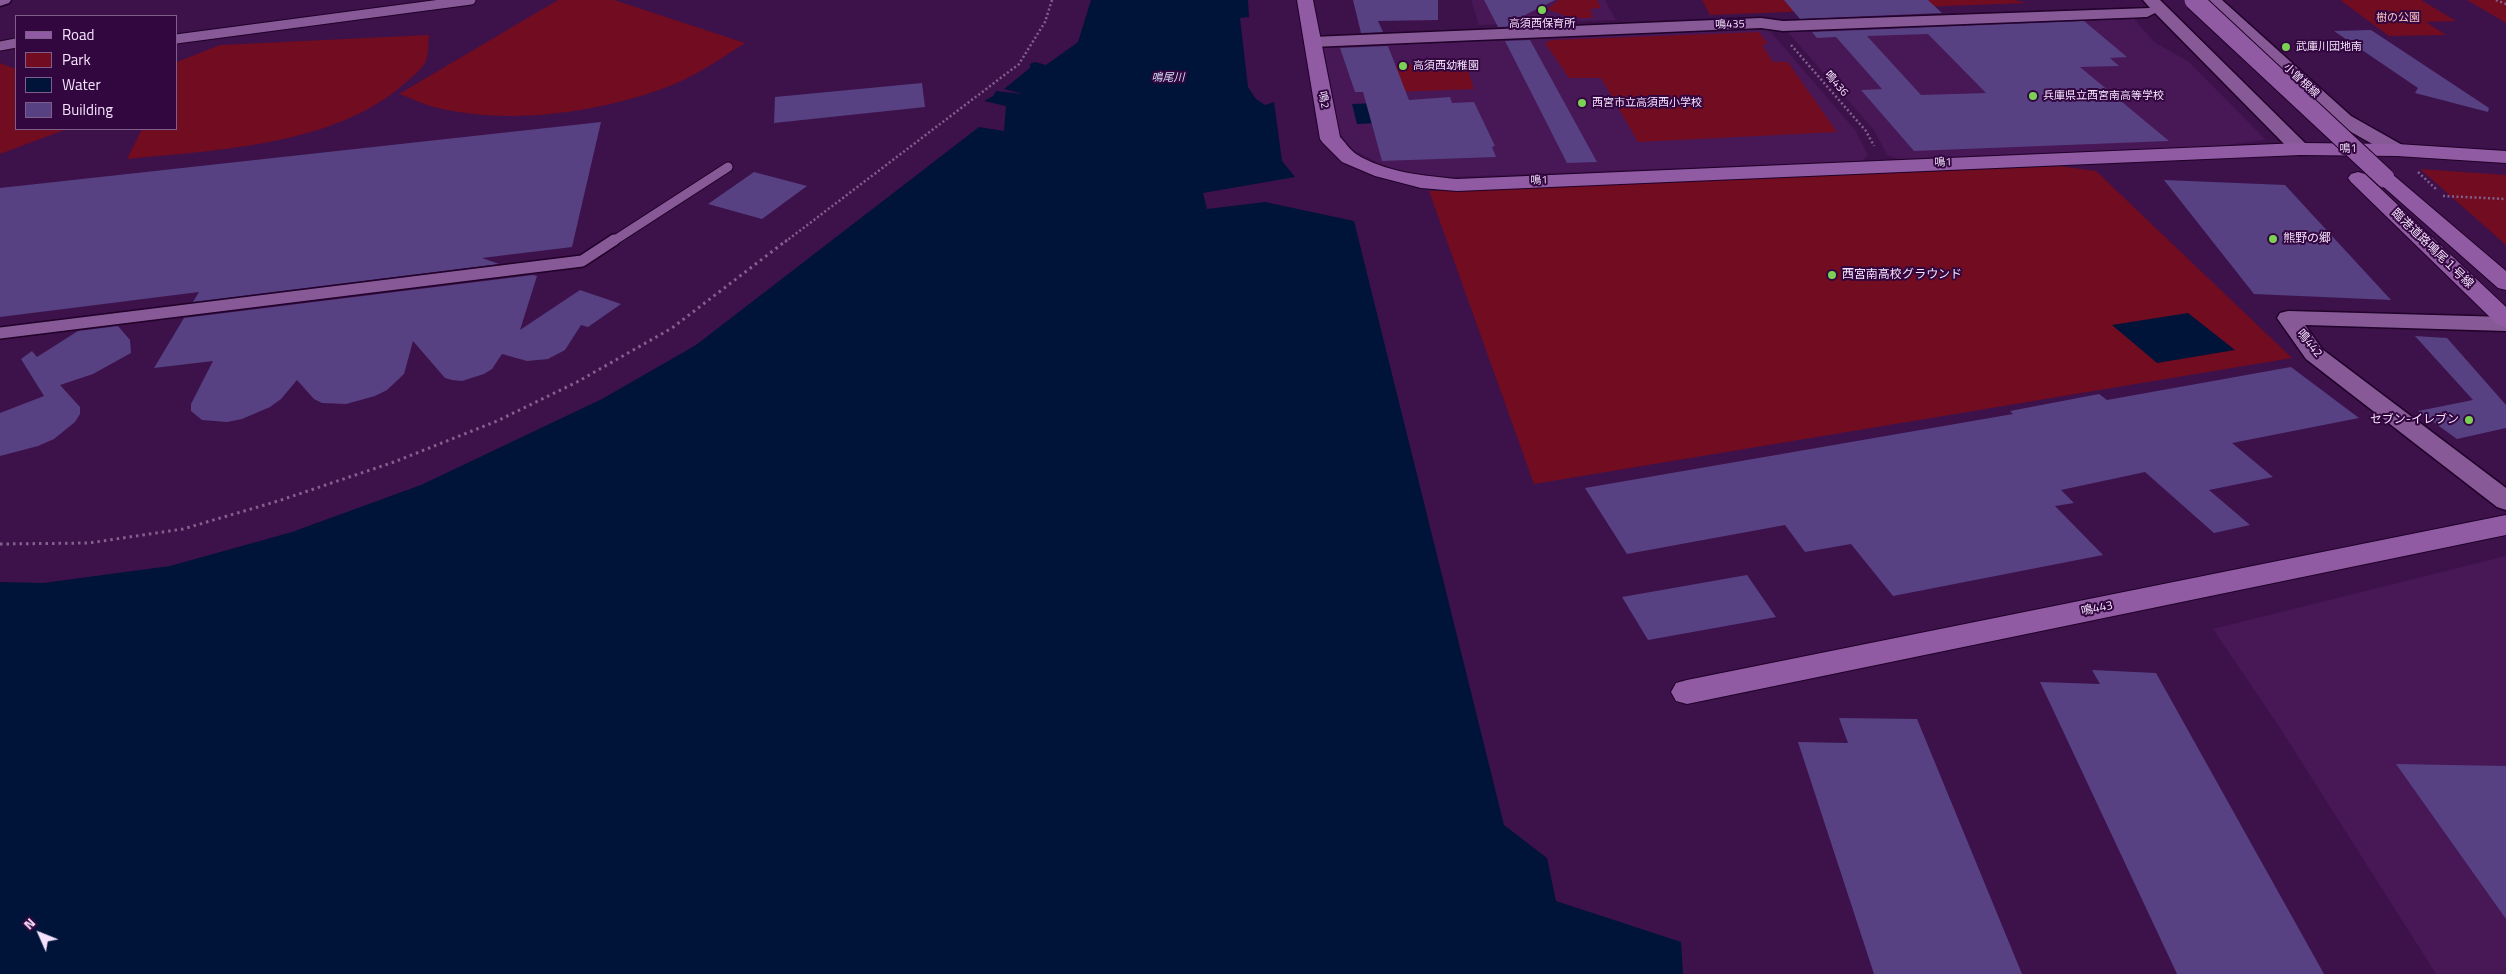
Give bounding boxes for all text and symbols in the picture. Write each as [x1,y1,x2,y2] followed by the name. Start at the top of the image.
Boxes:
[1536,4,1548,16] marker: 高須西保育所
[2376,11,2420,25] park label: 樹の公園
[15,15,178,130] legend
[1509,17,1575,31] place label: 高須西保育所
[1715,18,1745,32] street label: 鳴435
[62,23,94,46] text: Road
[2296,40,2362,54] place label: 武庫川団地南
[2280,41,2292,53] marker: 武庫川団地南
[62,48,91,71] text: Park
[1413,59,1479,73] place label: 高須西幼稚園
[1397,60,1409,72] marker: 高須西幼稚園
[2280,61,2322,101] street label: 小曽根線
[1821,69,1851,99] street label: 鳴436
[1152,71,1184,85] water label: 鳴尾川
[62,73,101,96] text: Water
[2043,89,2164,103] place label: 兵庫県立西宮南高等学校
[1315,90,1331,110] street label: 鳴2
[2027,90,2039,102] marker: 兵庫県立西宮南高等学校
[1592,96,1702,110] place label: 西宮市立高須西小学校
[1576,97,1588,109] marker: 西宮市立高須西小学校
[62,98,113,121] text: Building
[2339,142,2357,156] street label: 鳴1
[1934,156,1952,170] street label: 鳴1
[1530,174,1548,188] street label: 鳴1
[2388,206,2476,292] street label: 臨港道路鳴尾１号線
[2283,232,2331,246] place label: 熊野の郷
[2267,233,2279,245] marker: 熊野の郷
[1842,268,1962,282] place label: 西宮南高校グラウンド
[1826,269,1838,281] marker: 西宮南高校グラウンド
[2293,327,2325,361] street label: 鳴442
[2370,413,2459,427] place label: セブン-イレブン
[2463,414,2475,426] marker: セブン-イレブン
[2080,599,2114,619] street label: 鳴443
[15,909,65,959] north arrow
[18,912,40,934] text: N

